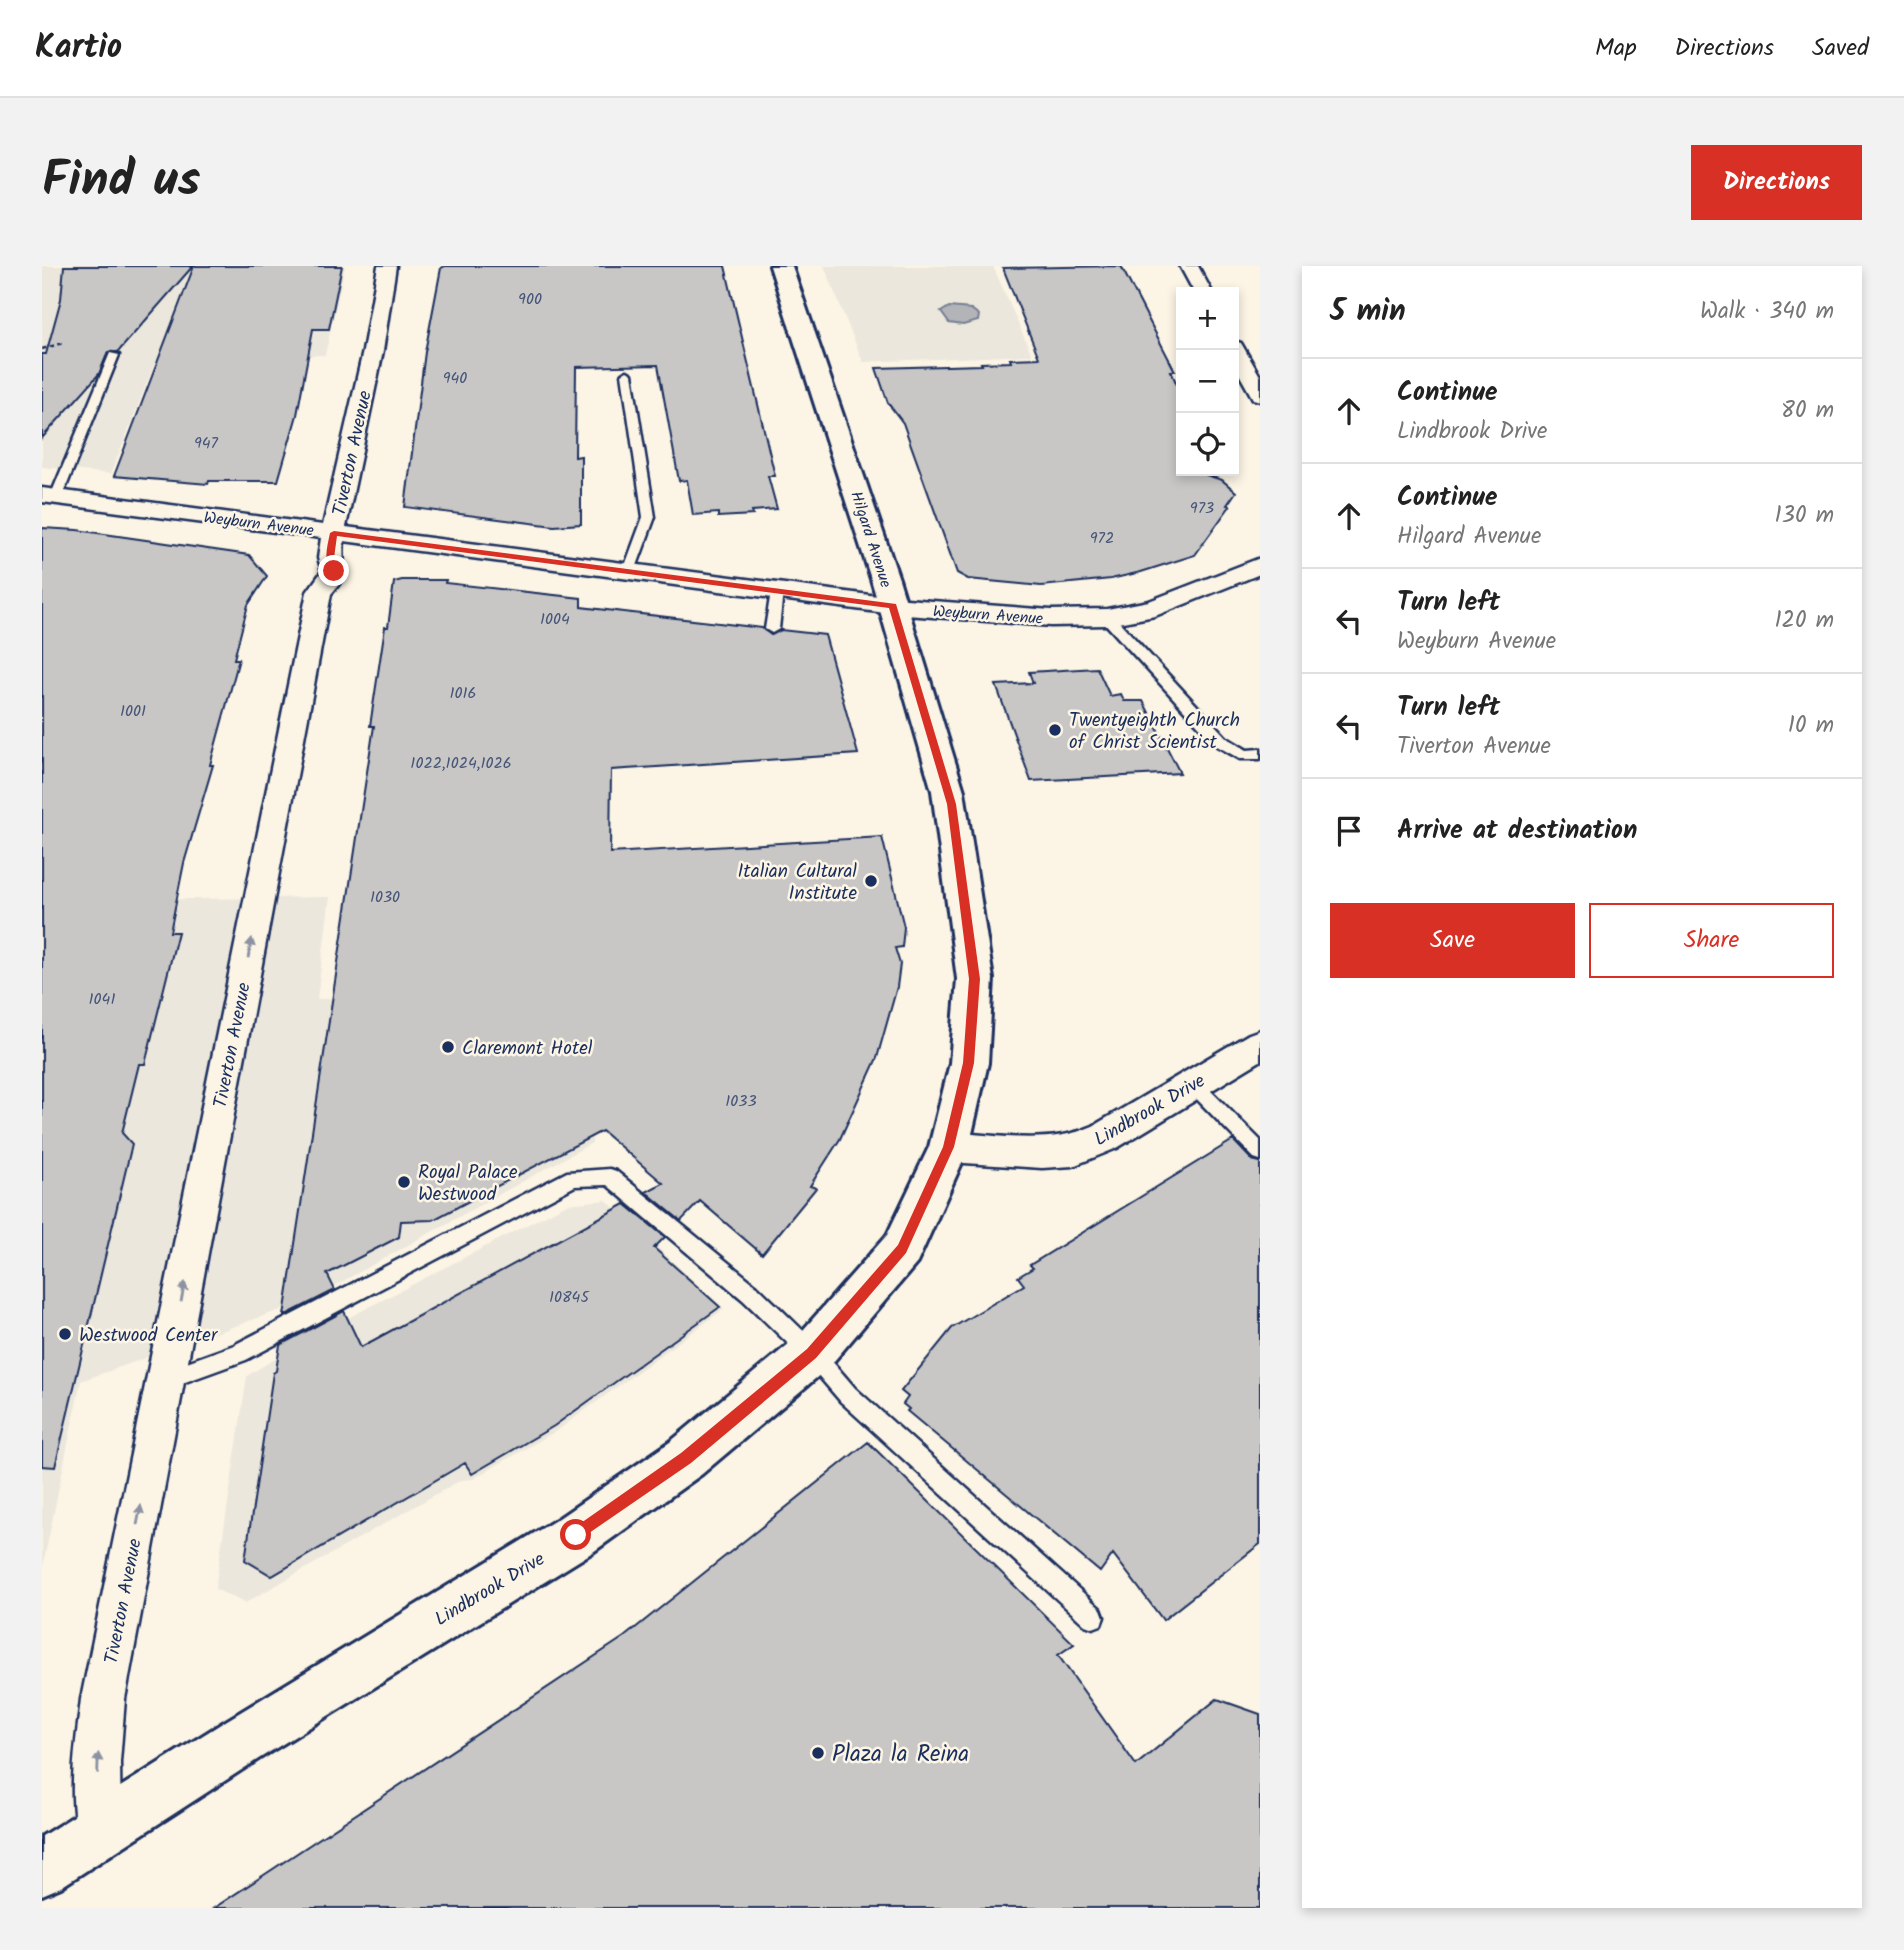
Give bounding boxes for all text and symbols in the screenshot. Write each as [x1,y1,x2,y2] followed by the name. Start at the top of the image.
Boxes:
[35,22,122,75] text: Kartio
[1595,29,1637,68] text: Map
[1675,29,1774,68] text: Directions
[1812,29,1869,68] text: Saved
[42,143,200,221] text: Find us
[1691,145,1862,220] button: Directions
[518,287,542,312] house number: 900
[1176,287,1239,476] map controls
[1176,287,1239,350] button: +
[1330,288,1406,336] text: 5 min
[1700,294,1834,330] text: Walk · 340 m
[1176,350,1239,413] button: −
[443,366,467,391] house number: 940
[1397,372,1498,414] text: Continue
[325,388,381,519] street label: Tiverton Avenue
[1330,392,1368,430] icon: ahead
[1781,393,1834,429] text: 80 m
[1176,413,1239,476] button: locate
[1397,414,1547,450] text: Lindbrook Drive
[194,431,219,456] house number: 947
[1397,477,1498,519] text: Continue
[843,488,898,591] street label: Hilgard Avenue
[1190,496,1214,521] house number: 973
[1330,497,1368,535] icon: ahead
[1775,498,1834,534] text: 130 m
[202,505,315,544] street label: Weyburn Avenue
[1397,519,1541,555] text: Hilgard Avenue
[1090,526,1114,551] house number: 972
[318,555,349,586] route end
[1397,582,1500,624] text: Turn left
[932,599,1044,632] street label: Weyburn Avenue
[1330,602,1368,640] icon: left
[1774,603,1834,639] text: 120 m
[540,607,570,632] house number: 1004
[1397,624,1556,660] text: Weyburn Avenue
[450,681,476,706] house number: 1016
[1397,687,1500,729] text: Turn left
[120,699,146,724] house number: 1001
[1069,706,1240,758] place label: Twentyeighth Church of Christ Scientist
[1330,707,1368,745] icon: left
[1788,708,1834,744] text: 10 m
[1047,722,1063,738] marker: Twentyeighth Church of Christ Scientist
[1397,729,1551,765] text: Tiverton Avenue
[410,751,512,776] house number: 1022,1024,1026
[1397,810,1637,852] text: Arrive at destination
[1330,812,1368,850] icon: arrive
[737,857,857,909] place label: Italian Cultural Institute
[863,873,879,889] marker: Italian Cultural Institute
[370,885,400,910] house number: 1030
[1330,903,1575,978] button: Save
[1589,903,1834,978] button: Share
[244,937,255,959] one-way arrow
[206,980,260,1111] street label: Tiverton Avenue
[89,987,115,1012] house number: 1041
[462,1034,593,1064] place label: Claremont Hotel
[440,1039,456,1055] marker: Claremont Hotel
[1089,1066,1212,1155] street label: Lindbrook Drive
[725,1089,757,1114] house number: 1033
[418,1158,518,1210] place label: Royal Palace Westwood
[396,1174,412,1190] marker: Royal Palace Westwood
[178,1281,189,1303] one-way arrow
[549,1285,590,1310] house number: 10845
[79,1321,219,1351] place label: Westwood Center
[57,1326,73,1342] marker: Westwood Center
[134,1504,145,1526] one-way arrow
[560,1519,591,1550] route start
[97,1536,151,1667] street label: Tiverton Avenue
[429,1545,551,1635] street label: Lindbrook Drive
[832,1737,969,1773] place label: Plaza la Reina
[810,1745,826,1761] marker: Plaza la Reina
[92,1752,104,1774] one-way arrow

